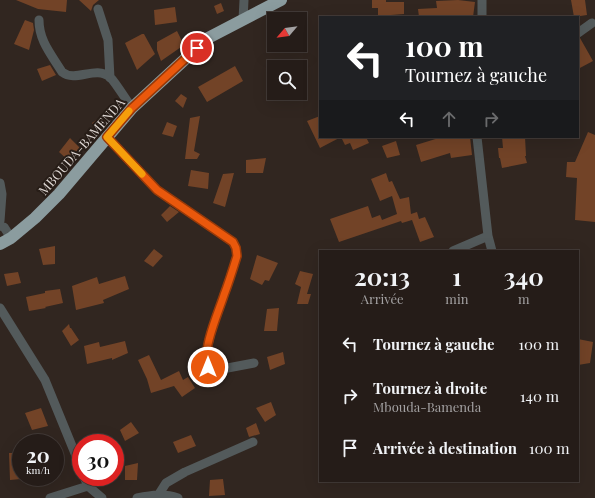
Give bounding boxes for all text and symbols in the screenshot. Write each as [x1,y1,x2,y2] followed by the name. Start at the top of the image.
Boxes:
[267,12,307,52] north arrow
[267,12,307,100] map controls
[405,27,484,64] text: 100 m
[180,31,214,65] pin
[339,32,391,84] icon: left
[186,37,208,59] icon: arrive
[267,60,307,100] button: search
[405,63,547,87] text: Tournez à gauche
[34,93,128,198] street label: MBOUDA-BAMENDA
[396,108,418,130] icon: left
[438,108,460,130] icon: ahead
[480,108,502,130] icon: right
[354,260,410,292] text: 20:13
[452,260,462,292] text: 1
[504,260,544,292] text: 340
[361,290,404,307] text: Arrivée
[445,290,468,307] text: min
[518,290,530,307] text: m
[339,333,361,355] icon: left
[373,334,495,354] text: Tournez à gauche
[518,334,559,354] text: 100 m
[187,346,229,388] position arrow
[373,378,487,398] text: Tournez à droite
[339,385,361,407] icon: right
[520,386,559,406] text: 140 m
[373,398,481,415] text: Mbouda-Bamenda
[72,434,124,486] speed limit sign: 30
[339,437,361,459] icon: arrive
[373,438,517,458] text: Arrivée à destination
[529,438,570,458] text: 100 m
[26,441,50,468] text: 20
[26,463,50,477] text: km/h

